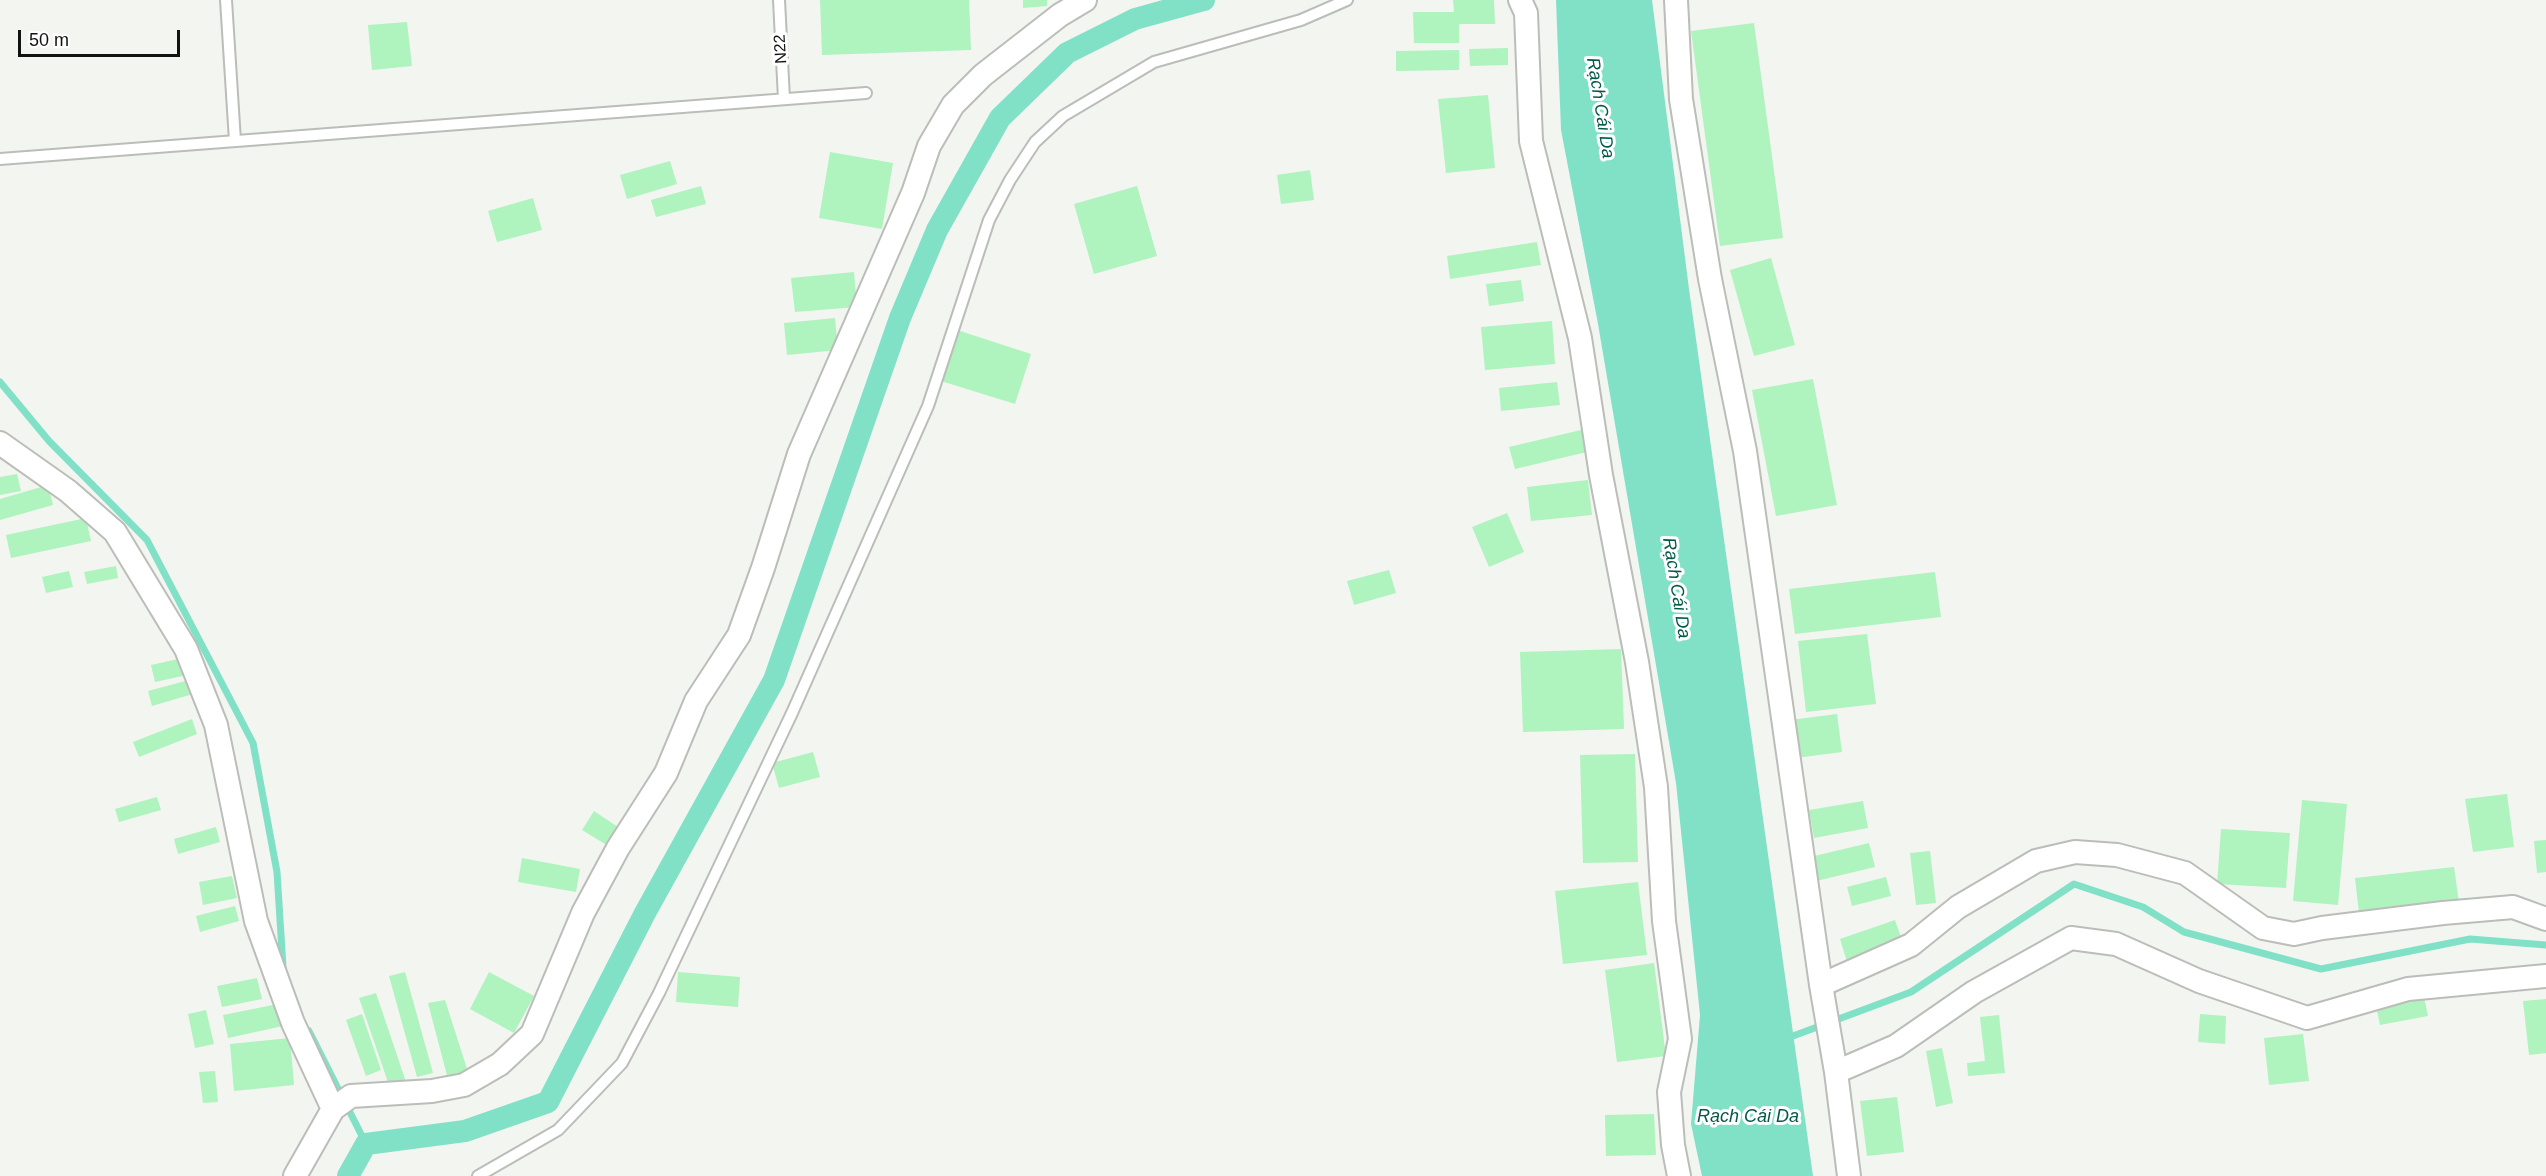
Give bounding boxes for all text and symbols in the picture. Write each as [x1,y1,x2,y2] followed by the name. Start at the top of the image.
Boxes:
[21,18,183,56] scale bar
[29,30,69,50] text: 50 m
[771,34,791,64] street label: N22
[1581,56,1619,160] water label: Rạch Cái Da
[1657,536,1695,640] water label: Rạch Cái Da
[1697,1106,1799,1128] water label: Rạch Cái Da

